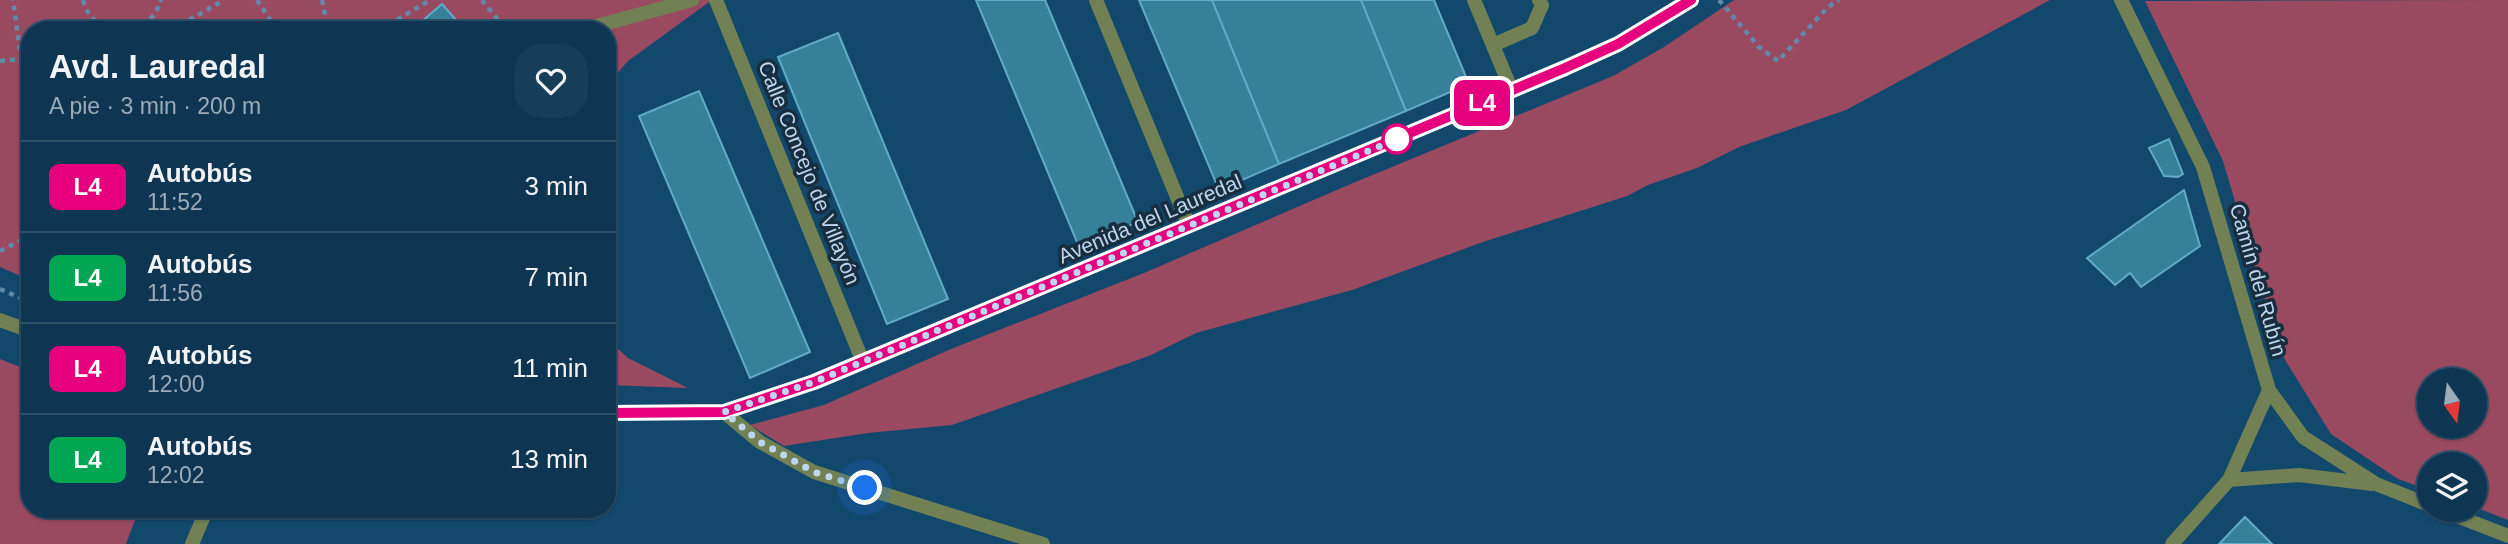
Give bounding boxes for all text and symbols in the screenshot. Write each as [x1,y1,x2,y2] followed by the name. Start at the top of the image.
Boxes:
[514,44,588,118] button: heart
[49,48,266,85] text: Avd. Lauredal
[754,58,865,288] street label: Calle Concejo de Villayón
[1450,80,1514,126] line badge: L4
[1468,89,1496,116] text: L4
[49,93,261,119] text: A pie · 3 min · 200 m
[1382,124,1412,154] unlabelled marker
[147,158,252,188] text: Autobús
[1055,169,1245,268] street label: Avenida del Lauredal
[524,171,588,201] text: 3 min
[73,173,102,200] text: L4
[147,189,203,215] text: 11:52
[2226,201,2291,359] street label: Camín del Rubín
[147,249,252,279] text: Autobús
[524,262,588,292] text: 7 min
[73,264,102,291] text: L4
[147,280,203,306] text: 11:56
[147,340,252,370] text: Autobús
[512,353,588,383] text: 11 min
[73,355,102,382] text: L4
[2417,368,2487,438] north arrow
[2417,368,2487,522] map controls
[147,371,205,397] text: 12:00
[147,431,252,461] text: Autobús
[510,444,588,474] text: 13 min
[73,446,102,473] text: L4
[2417,452,2487,522] button: layers
[147,462,205,488] text: 12:02
[847,470,882,505] your location

